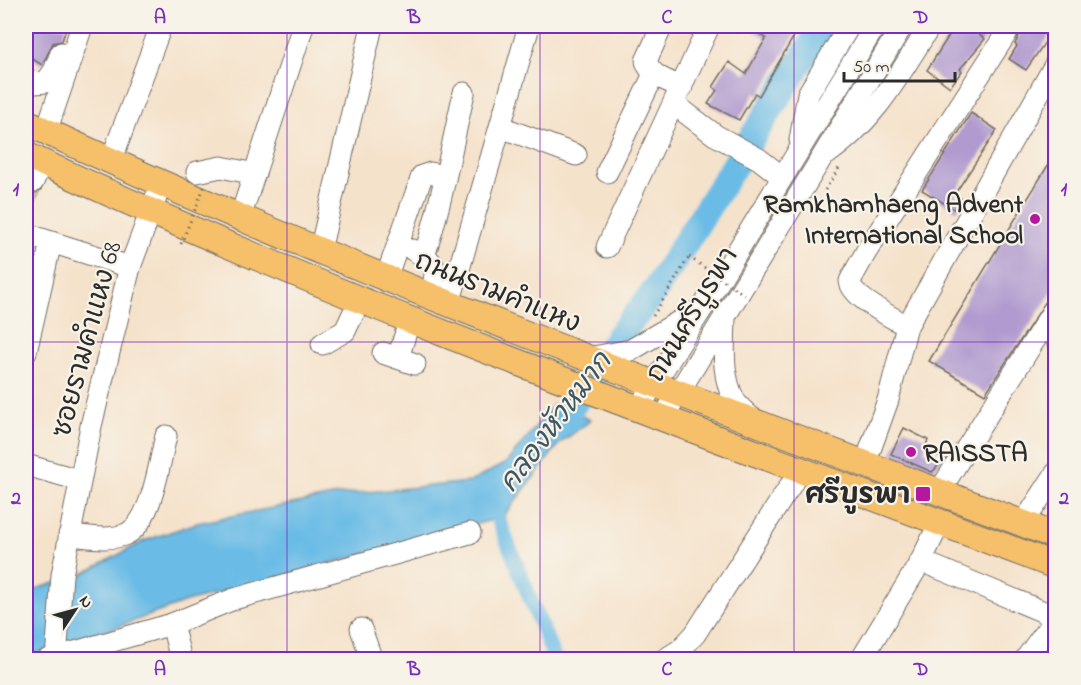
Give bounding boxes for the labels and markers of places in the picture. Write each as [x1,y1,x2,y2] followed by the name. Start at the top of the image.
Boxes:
[763,186,1024,256] place label: Ramkhamhaeng Advent International School
[1028,212,1042,226] marker: Ramkhamhaeng Advent International School
[923,435,1028,474] place label: RAISSTA
[904,445,918,459] marker: RAISSTA
[805,476,910,516] place label: ศรีบูรพา
[914,485,932,503] marker: ศรีบูรพา

